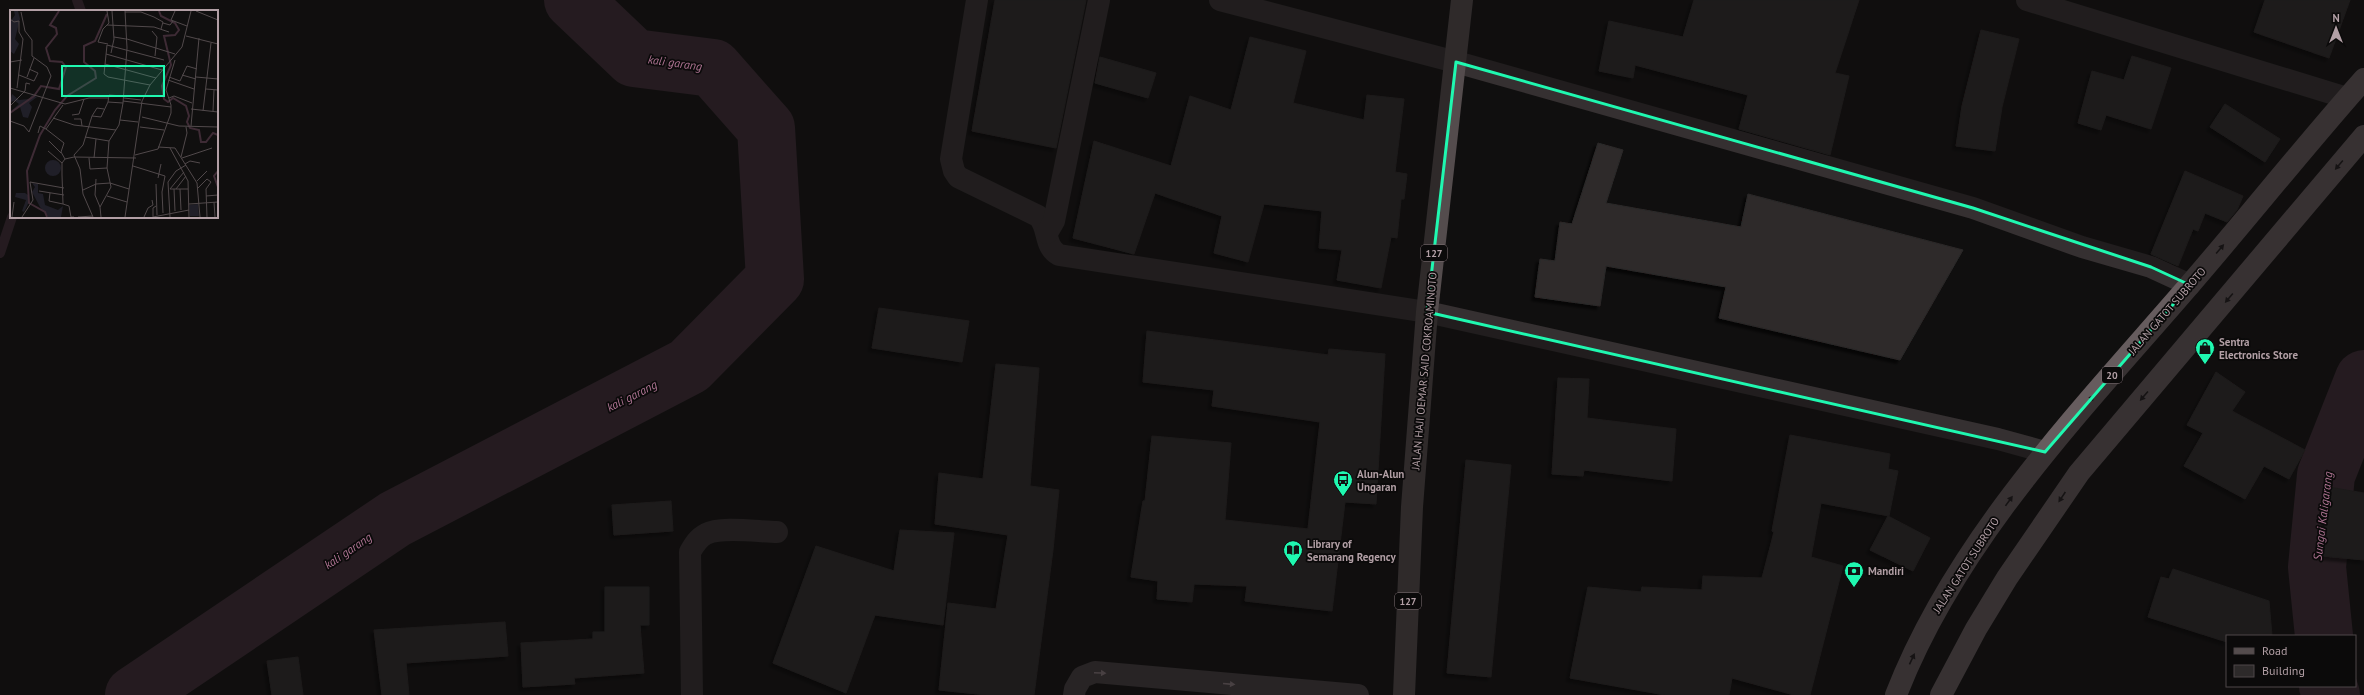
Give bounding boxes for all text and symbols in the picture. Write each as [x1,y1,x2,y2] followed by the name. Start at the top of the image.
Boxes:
[2316,8,2356,48] north arrow
[10,10,218,218] inset map
[2332,11,2340,25] text: N
[647,51,703,74] water label: kali garang
[2335,160,2344,171] one-way arrow
[2216,243,2225,254] one-way arrow
[1421,245,1447,261] road number: 127
[2125,264,2209,358] street label: JALAN GATOT SUBROTO
[1408,272,1440,471] street label: JALAN HAJI OEMAR SAID COKROAMINOTO
[2224,292,2233,303] one-way arrow
[2219,335,2298,362] place label: Sentra Electronics Store
[2194,337,2216,365] shop icon: Sentra Electronics Store
[2102,367,2122,383] road number: 20
[604,377,659,415] water label: kali garang
[2140,391,2149,402] one-way arrow
[2085,395,2094,405] one-way arrow
[1357,467,1404,494] place label: Alun-Alun Ungaran
[1332,469,1354,497] bus stop icon: Alun-Alun Ungaran
[2310,471,2335,561] water label: Sungai Kaligarang
[2058,492,2066,502] one-way arrow
[2005,496,2013,507] one-way arrow
[1929,514,2002,616] street label: JALAN GATOT SUBROTO
[321,529,374,572] water label: kali garang
[1307,537,1396,564] place label: Library of Semarang Regency
[1282,539,1304,567] library icon: Library of Semarang Regency
[1843,560,1865,588] bank icon: Mandiri
[1868,564,1904,578] place label: Mandiri
[1395,593,1421,609] road number: 127
[2226,635,2356,687] legend
[2262,643,2287,658] text: Road
[1909,654,1915,665] one-way arrow
[2262,663,2305,678] text: Building
[1094,669,1106,676] one-way arrow
[1223,680,1235,687] one-way arrow

